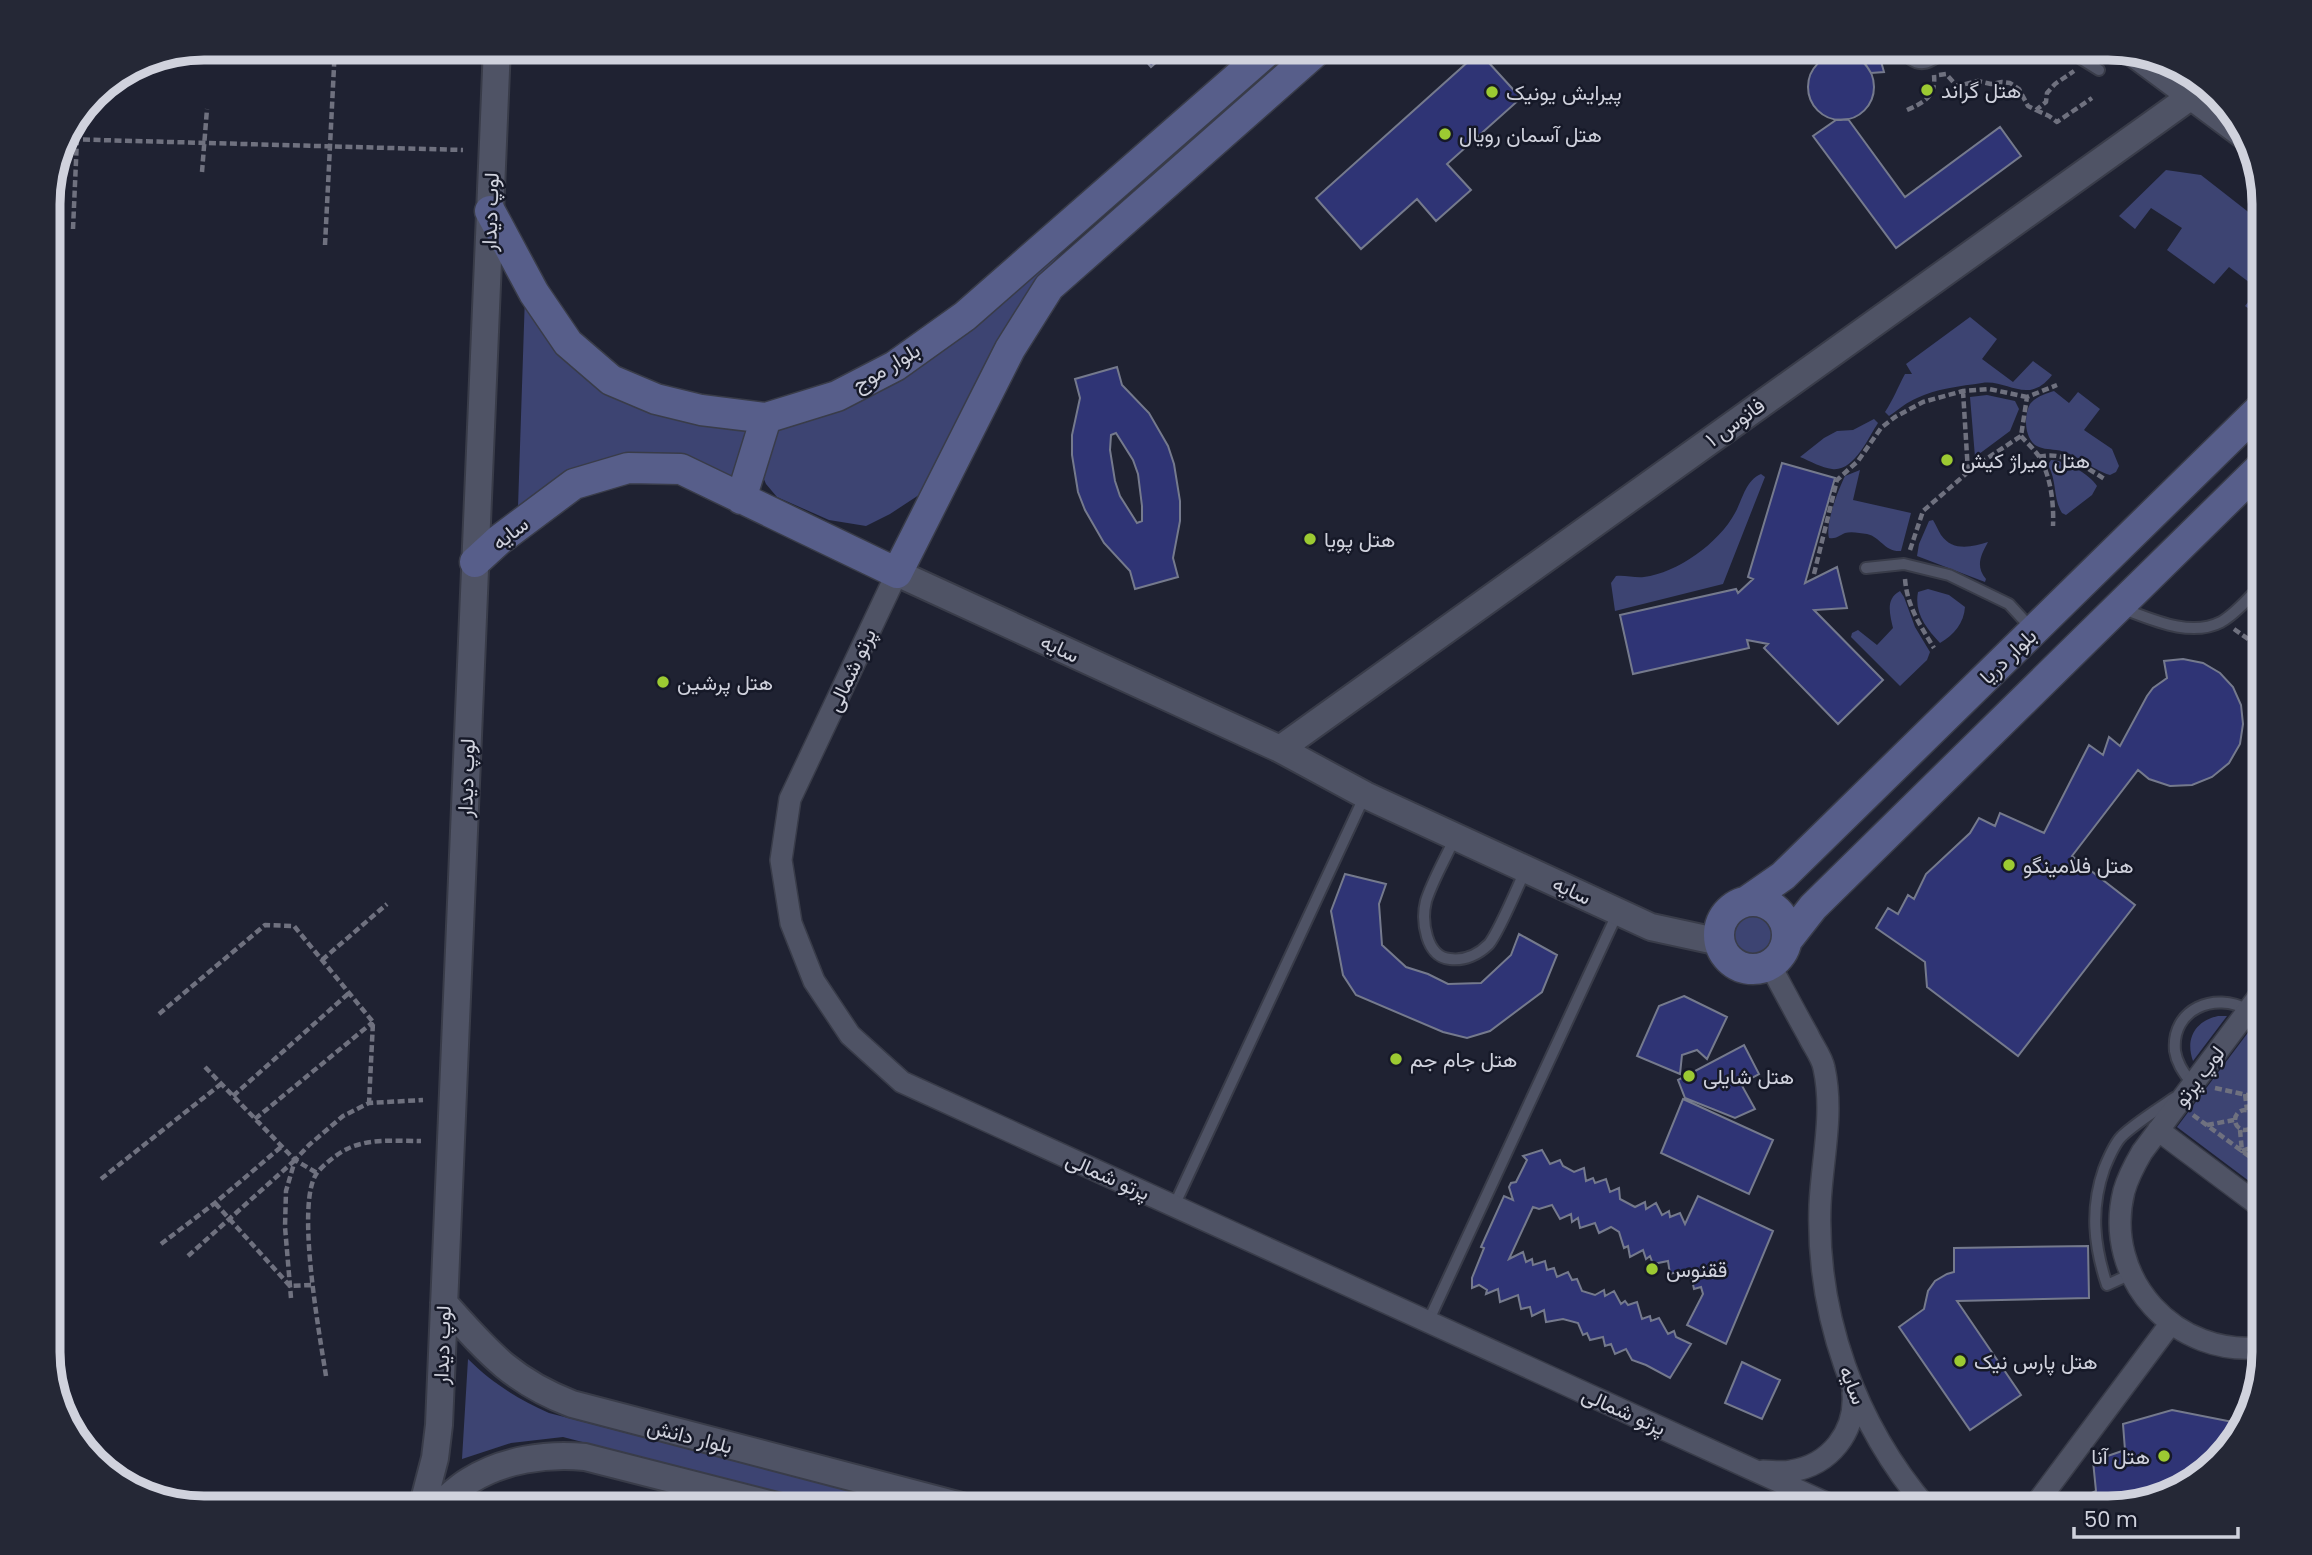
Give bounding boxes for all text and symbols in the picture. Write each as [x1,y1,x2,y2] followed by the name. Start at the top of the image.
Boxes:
[1941,76,2021,105] place label: هتل گراند
[1506,78,1622,107] place label: پیرایش یونیک
[1919,82,1935,98] marker: هتل گراند
[1484,84,1500,100] marker: پیرایش یونیک
[1459,120,1602,149] place label: هتل آسمان رویال
[1437,126,1453,142] marker: هتل آسمان رویال
[474,172,506,253] street label: لوپ دیدار
[847,335,925,399] street label: بلوار موج
[1699,391,1771,453] street label: فانوس ۱
[1961,446,2090,475] place label: هتل میراژ کیش
[1939,452,1955,468] marker: هتل میراژ کیش
[486,509,534,557] street label: سایه
[1324,525,1395,554] place label: هتل پویا
[1302,531,1318,547] marker: هتل پویا
[1973,622,2043,690] street label: بلوار دریا
[819,623,883,717] street label: پرتو شمالی
[1036,627,1084,669] street label: سایه
[677,668,773,697] place label: هتل پرشین
[655,674,671,690] marker: هتل پرشین
[450,738,482,819] street label: لوپ دیدار
[2023,851,2134,880] place label: هتل فلامینگو
[2001,857,2017,873] marker: هتل فلامینگو
[1548,869,1596,911] street label: سایه
[2167,1040,2231,1112] street label: لوپ پرتو
[1410,1045,1517,1074] place label: هتل جام جم
[1388,1051,1404,1067] marker: هتل جام جم
[1703,1062,1794,1091] place label: هتل شایلی
[1681,1068,1697,1084] marker: هتل شایلی
[1061,1145,1155,1207] street label: پرتو شمالی
[1666,1255,1727,1284] place label: ققنوس
[1644,1261,1660,1277] marker: ققنوس
[426,1305,458,1386] street label: لوپ دیدار
[1974,1347,2098,1376] place label: هتل پارس نیک
[1952,1353,1968,1369] marker: هتل پارس نیک
[1832,1361,1874,1409] street label: سایه
[1577,1380,1671,1442] street label: پرتو شمالی
[644,1411,736,1461] street label: بلوار دانش
[2091,1442,2150,1471] place label: هتل آنا
[2156,1448,2172,1464] marker: هتل آنا
[2074,1496,2238,1540] scale bar
[2084,1505,2138,1534] text: 50 m

